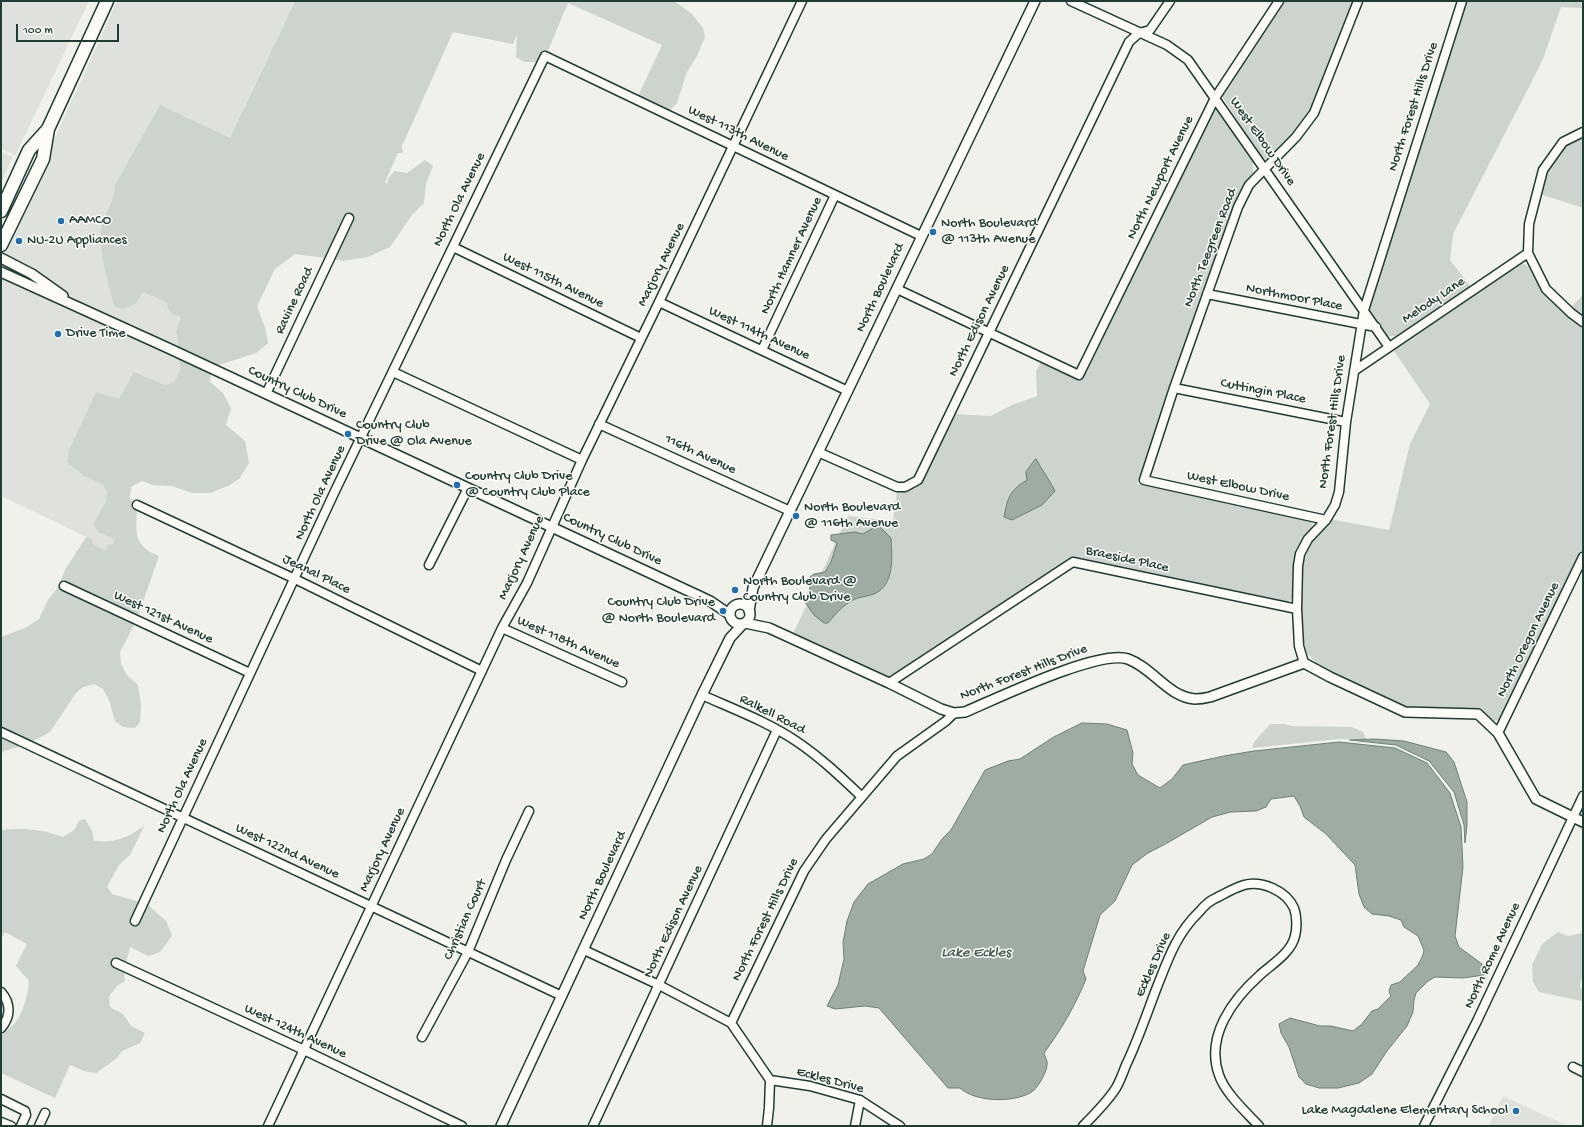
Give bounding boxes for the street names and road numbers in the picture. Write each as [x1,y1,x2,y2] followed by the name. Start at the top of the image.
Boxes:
[1385,40,1443,174] street label: North Forest Hills Drive
[1225,94,1299,190] street label: West Elbow Drive
[685,102,791,166] street label: West 113th Avenue
[1124,113,1198,243] street label: North Newport Avenue
[430,150,490,250] street label: North Ola Avenue
[1181,186,1241,310] street label: North Teegreen Road
[757,195,827,317] street label: North Hamner Avenue
[634,220,690,310] street label: Marjory Avenue
[853,241,909,335] street label: North Boulevard
[500,249,606,313] street label: West 115th Avenue
[946,262,1014,380] street label: North Edison Avenue
[272,265,318,337] street label: Ravine Road
[1399,274,1469,328] street label: Melody Lane
[1244,280,1344,316] street label: Northmoor Place
[706,303,812,365] street label: West 114th Avenue
[1315,354,1351,490] street label: North Forest Hills Drive
[245,363,349,423] street label: Country Club Drive
[1219,375,1307,409] street label: Cuttingin Place
[662,431,738,479] street label: 116th Avenue
[292,443,350,543] street label: North Ola Avenue
[1185,468,1291,506] street label: West Elbow Drive
[560,510,664,570] street label: Country Club Drive
[495,513,549,603] street label: Marjory Avenue
[1084,543,1170,577] street label: Braeside Place
[279,551,353,599] street label: Jeanal Place
[1494,580,1564,700] street label: North Oregon Avenue
[111,588,215,648] street label: West 121st Avenue
[514,613,622,673] street label: West 118th Avenue
[958,641,1090,705] street label: North Forest Hills Drive
[736,691,808,739] street label: Ralkell Road
[154,736,212,836] street label: North Ola Avenue
[356,805,410,895] street label: Marjory Avenue
[232,821,342,883] street label: West 122nd Avenue
[575,829,631,923] street label: North Boulevard
[729,856,803,984] street label: North Forest Hills Drive
[641,863,707,981] street label: North Edison Avenue
[441,877,491,963] street label: Christian Court
[1461,900,1525,1012] street label: North Rome Avenue
[1132,930,1176,1000] street label: Eckles Drive
[241,1001,349,1063] street label: West 124th Avenue
[794,1064,866,1098] street label: Eckles Drive

